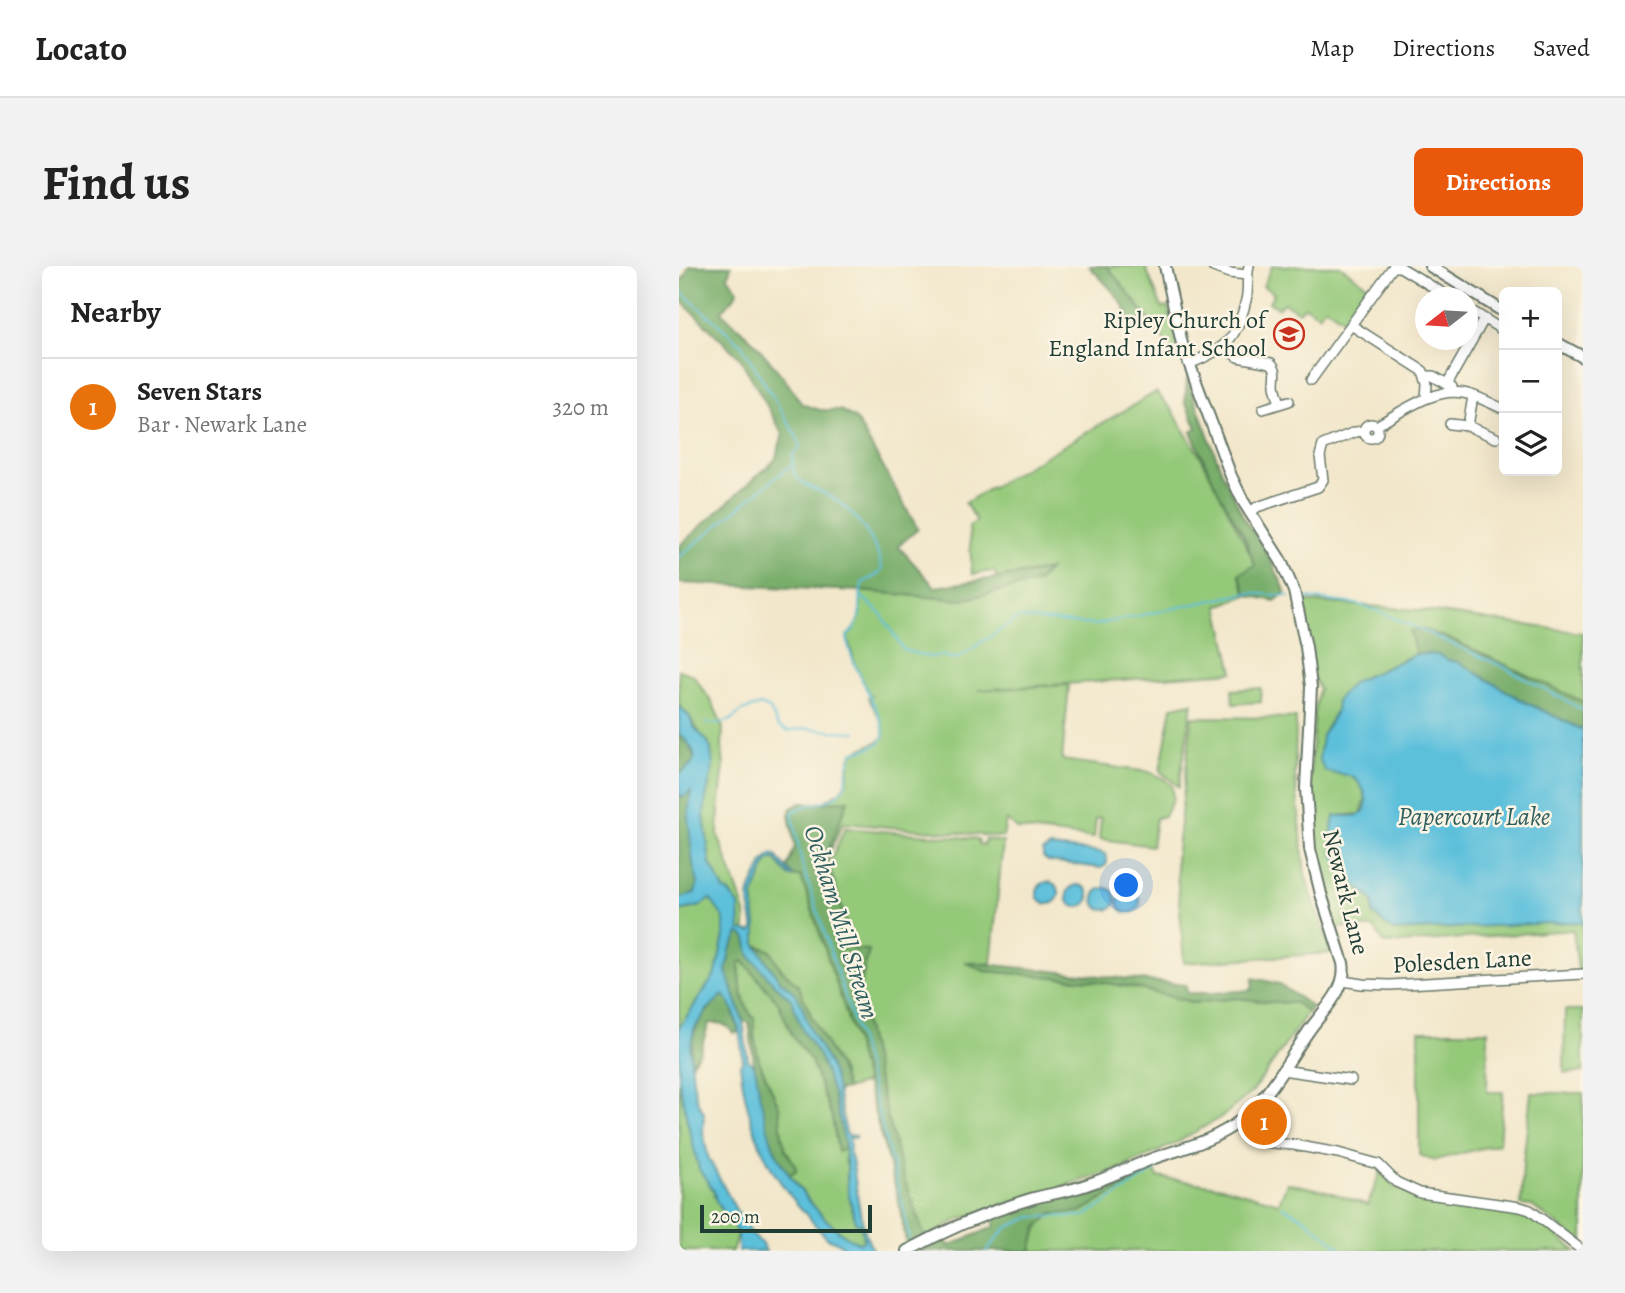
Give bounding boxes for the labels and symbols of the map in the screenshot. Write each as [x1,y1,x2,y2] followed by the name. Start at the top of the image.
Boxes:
[1415,287,1478,350] north arrow
[1048,304,1269,364] place label: Ripley Church of England Infant School
[1272,317,1306,351] school or university icon: Ripley Church of England Infant School
[1398,799,1550,834] water label: Papercourt Lake
[795,821,888,1023] water label: Ockham Mill Stream
[1315,826,1377,958] street label: Newark Lane
[1109,868,1143,902] your location
[1392,941,1532,981] street label: Polesden Lane
[1241,1096,1287,1148] pin: 1
[700,1202,871,1234] scale bar

